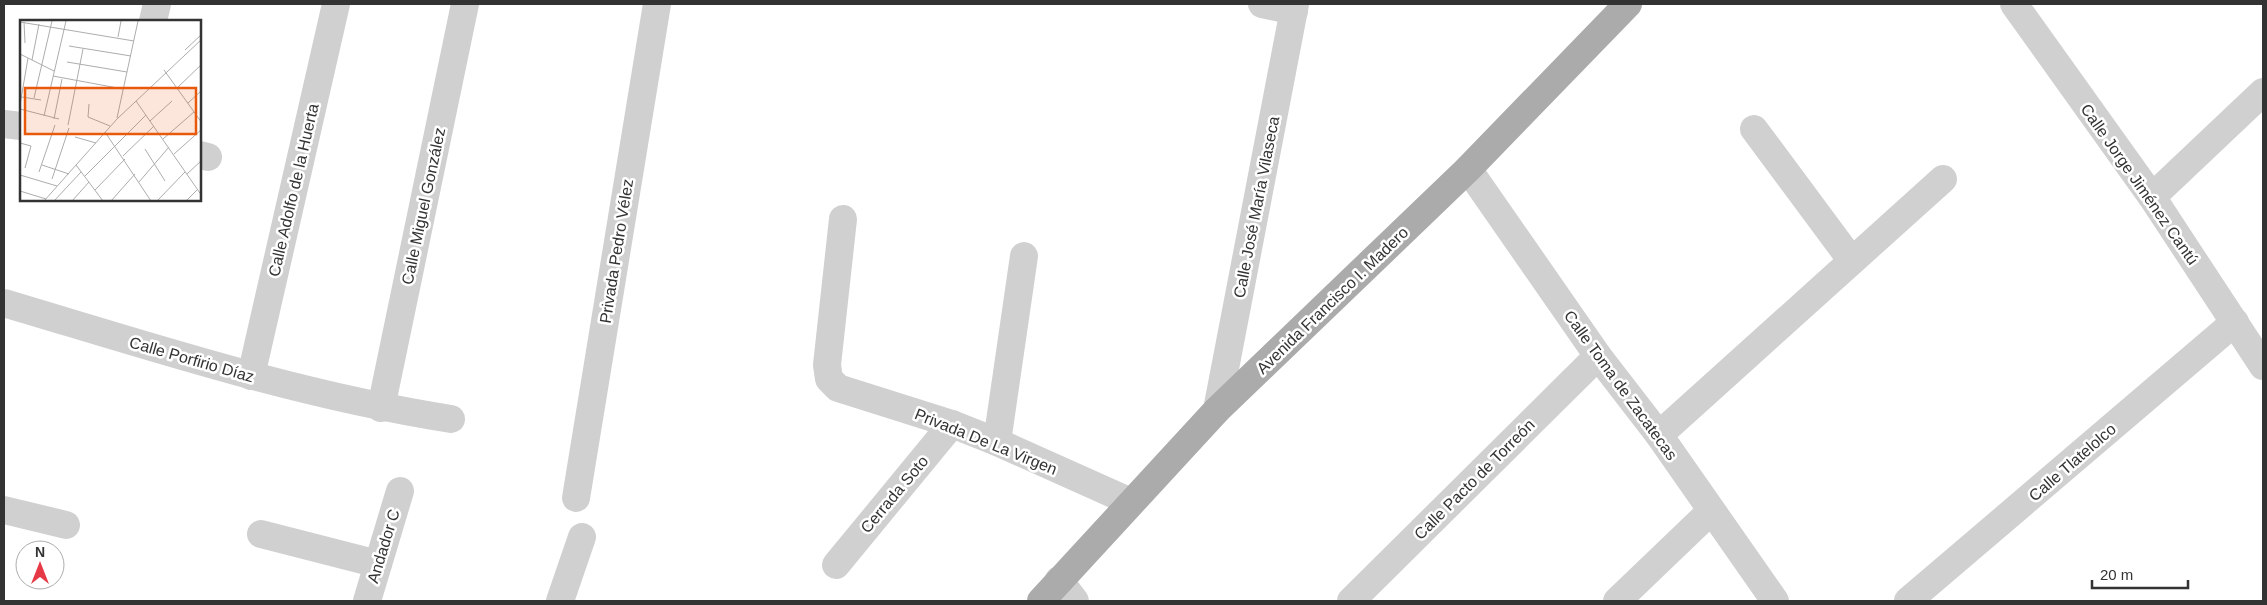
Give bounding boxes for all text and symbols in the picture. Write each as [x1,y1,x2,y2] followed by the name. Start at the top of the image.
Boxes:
[20,20,201,201] inset map
[2078,101,2202,268] street label: Calle Jorge Jiménez Cantú
[265,102,322,278] street label: Calle Adolfo de la Huerta
[1231,115,1282,299] street label: Calle José María Vilaseca
[399,126,448,286] street label: Calle Miguel González
[597,178,636,324] street label: Privada Pedro Vélez
[1253,224,1411,377] street label: Avenida Francisco I. Madero
[1561,307,1680,463] street label: Calle Toma de Zacatecas
[128,334,256,385] street label: Calle Porfirio Díaz
[912,405,1059,478] street label: Privada De La Virgen
[1411,416,1538,543] street label: Calle Pacto de Torreón
[2026,420,2119,505] street label: Calle Tlatelolco
[857,452,932,536] street label: Cerrada Soto
[364,507,403,585] street label: Andador C
[15,540,65,590] north arrow
[35,544,45,560] text: N
[2092,558,2188,590] scale bar
[2100,566,2133,583] text: 20 m

